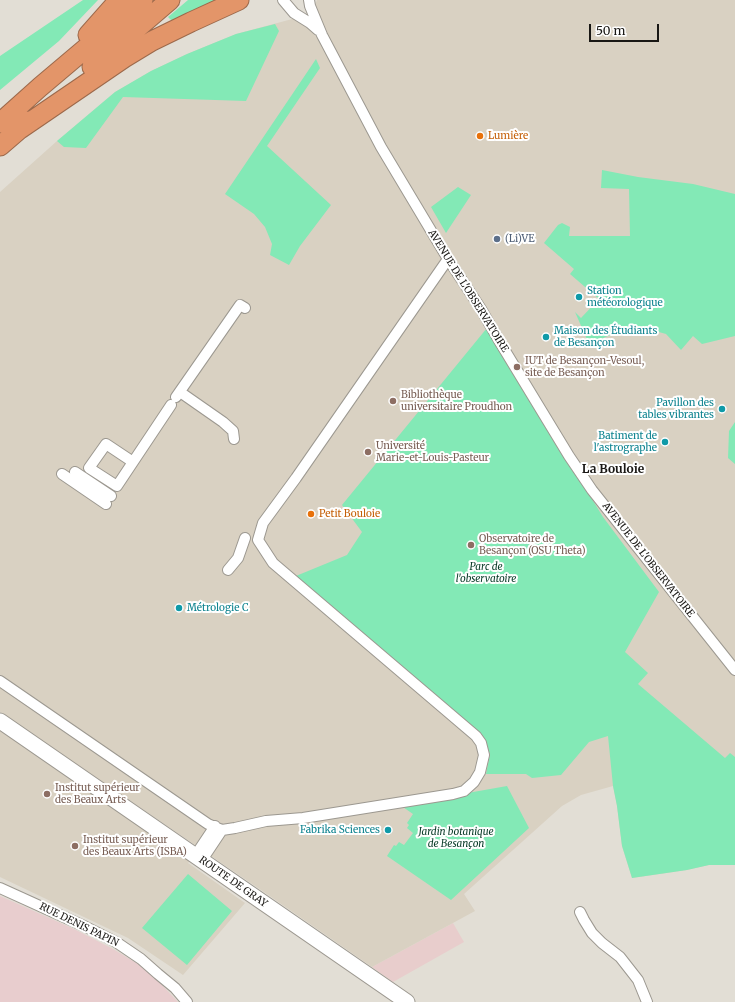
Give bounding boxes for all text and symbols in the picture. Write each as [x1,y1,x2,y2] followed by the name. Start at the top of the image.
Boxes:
[591,16,661,42] scale bar
[596,23,625,38] text: 50 m
[488,130,528,142] place label: Lumière
[475,131,485,141] marker: Lumière
[425,227,511,355] street label: AVENUE DE L'OBSERVATOIRE
[505,233,535,245] place label: (Li)VE
[492,234,502,244] marker: (Li)VE
[587,285,663,308] place label: Station météorologique
[574,292,584,302] marker: Station météorologique
[554,325,657,348] place label: Maison des Étudiants de Besançon
[541,332,551,342] marker: Maison des Étudiants de Besançon
[525,355,644,378] place label: IUT de Besançon-Vesoul, site de Besançon
[512,362,522,372] marker: IUT de Besançon-Vesoul, site de Besançon
[401,389,512,412] place label: Bibliothèque universitaire Proudhon
[388,396,398,406] marker: Bibliothèque universitaire Proudhon
[638,397,714,420] place label: Pavillon des tables vibrantes
[717,404,727,414] marker: Pavillon des tables vibrantes
[594,430,657,454] place label: Batiment de l'astrographe
[660,437,670,447] marker: Batiment de l'astrographe
[376,440,489,464] place label: Université Marie-et-Louis-Pasteur
[363,447,373,457] marker: Université Marie-et-Louis-Pasteur
[582,463,644,477] district label: La Bouloie
[599,500,697,620] street label: AVENUE DE L'OBSERVATOIRE
[319,508,380,520] place label: Petit Bouloie
[306,509,316,519] marker: Petit Bouloie
[479,533,585,556] place label: Observatoire de Besançon (OSU Theta)
[466,540,476,550] marker: Observatoire de Besançon (OSU Theta)
[456,561,516,584] park label: Parc de l'observatoire
[187,602,248,614] place label: Métrologie C
[174,603,184,613] marker: Métrologie C
[55,782,140,806] place label: Institut supérieur des Beaux Arts
[42,789,52,799] marker: Institut supérieur des Beaux Arts
[300,824,380,836] place label: Fabrika Sciences
[383,825,393,835] marker: Fabrika Sciences
[418,826,494,850] park label: Jardin botanique de Besançon
[83,834,187,858] place label: Institut supérieur des Beaux Arts (ISBA)
[70,841,80,851] marker: Institut supérieur des Beaux Arts (ISBA)
[197,854,269,910] street label: ROUTE DE GRAY
[37,901,121,949] street label: RUE DENIS PAPIN

